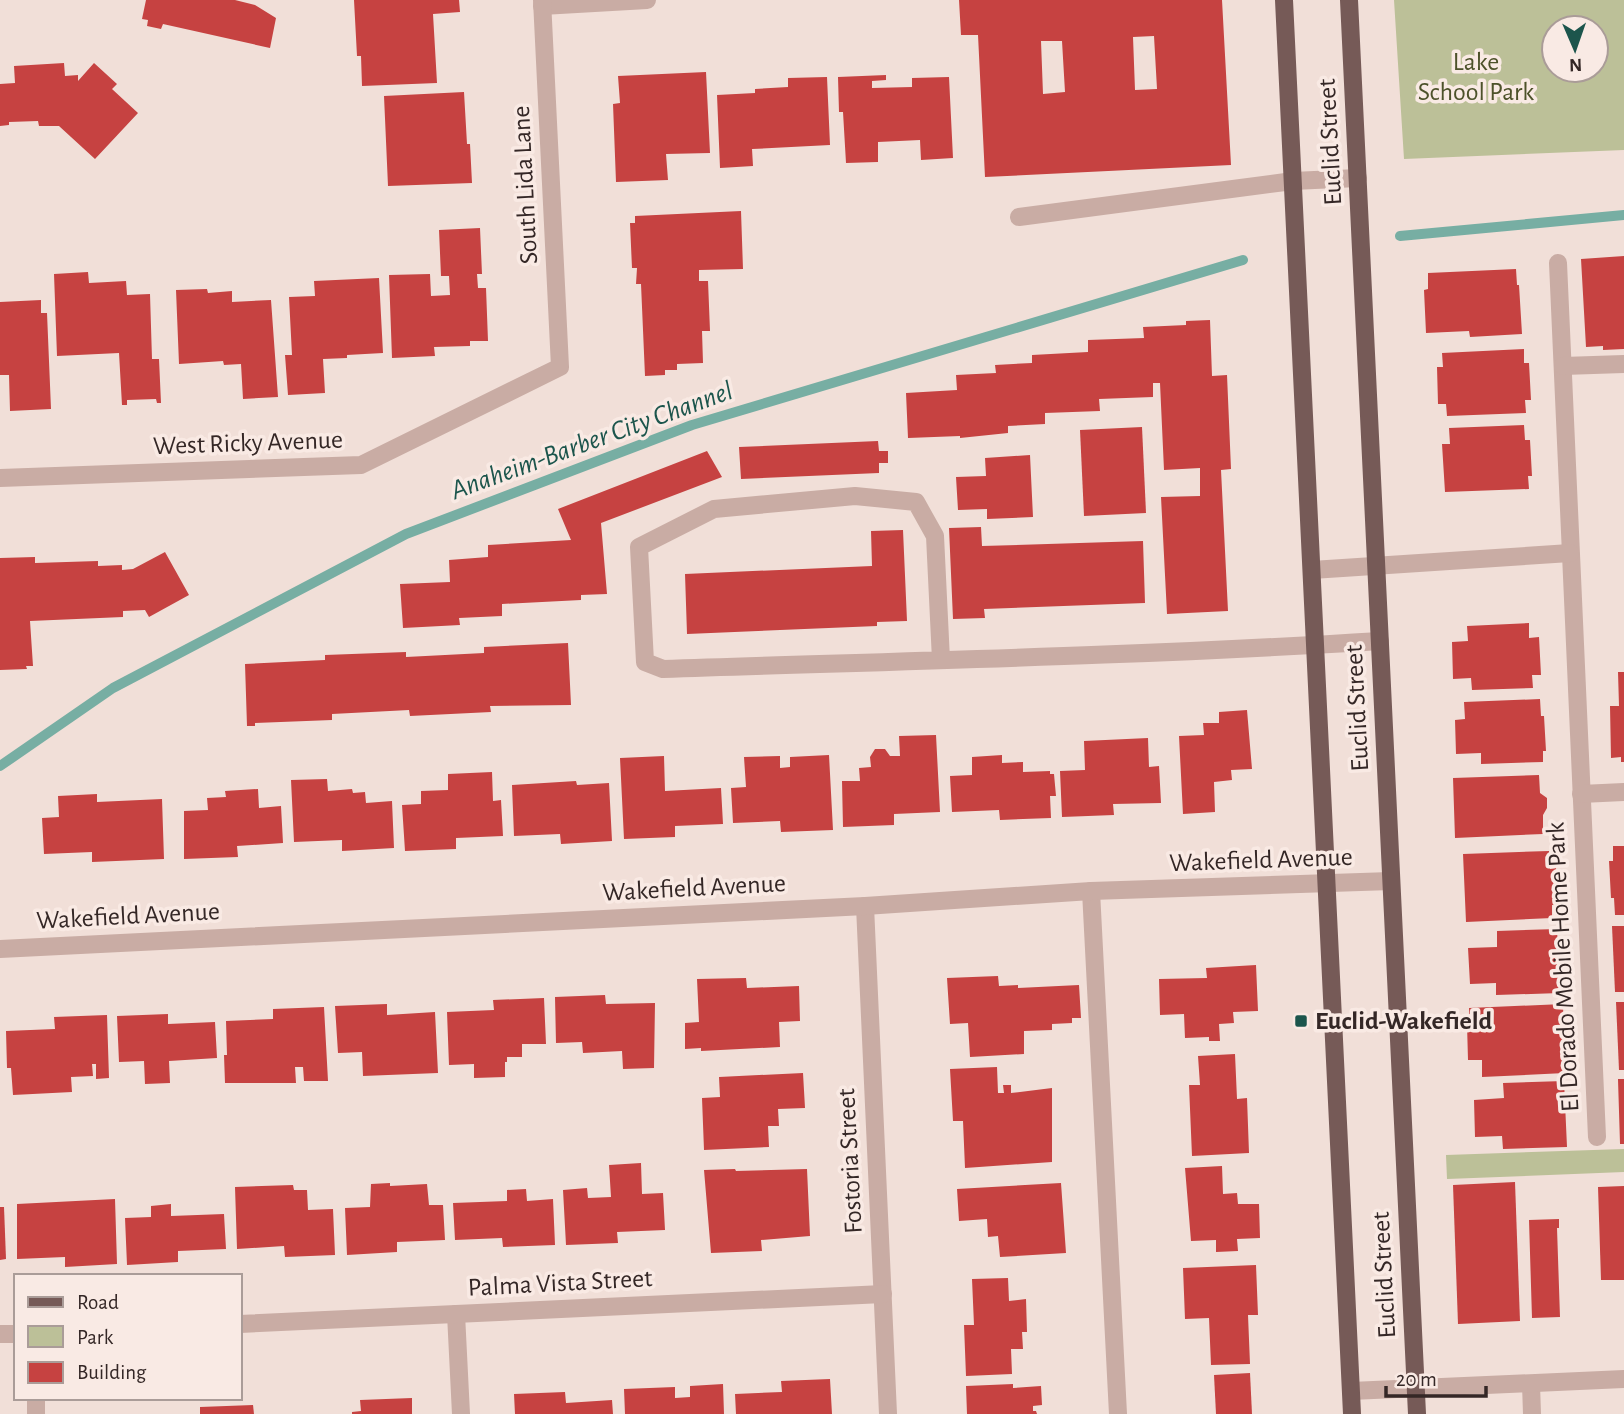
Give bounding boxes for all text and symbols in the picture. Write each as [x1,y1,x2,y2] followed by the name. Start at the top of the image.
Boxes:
[1540,14,1610,84] north arrow
[1418,49,1534,105] park label: Lake School Park
[1569,55,1582,74] text: N
[1314,78,1346,206] street label: Euclid Street
[508,105,542,265] street label: South Lida Lane
[446,377,737,505] water label: Anaheim-Barber City Channel
[153,427,343,459] street label: West Ricky Avenue
[1341,644,1373,772] street label: Euclid Street
[1542,821,1584,1112] street label: El Dorado Mobile Home Park
[1169,844,1353,876] street label: Wakefield Avenue
[602,870,786,906] street label: Wakefield Avenue
[36,898,220,934] street label: Wakefield Avenue
[1315,1008,1492,1034] place label: Euclid-Wakefield
[1293,1013,1309,1029] marker: Euclid-Wakefield
[833,1088,867,1234] street label: Fostoria Street
[1368,1211,1400,1339] street label: Euclid Street
[467,1265,653,1301] street label: Palma Vista Street
[14,1274,242,1400] legend
[77,1292,119,1313] text: Road
[77,1327,114,1348] text: Park
[1386,1354,1486,1398] scale bar
[77,1362,147,1383] text: Building
[1396,1369,1437,1390] text: 20 m

